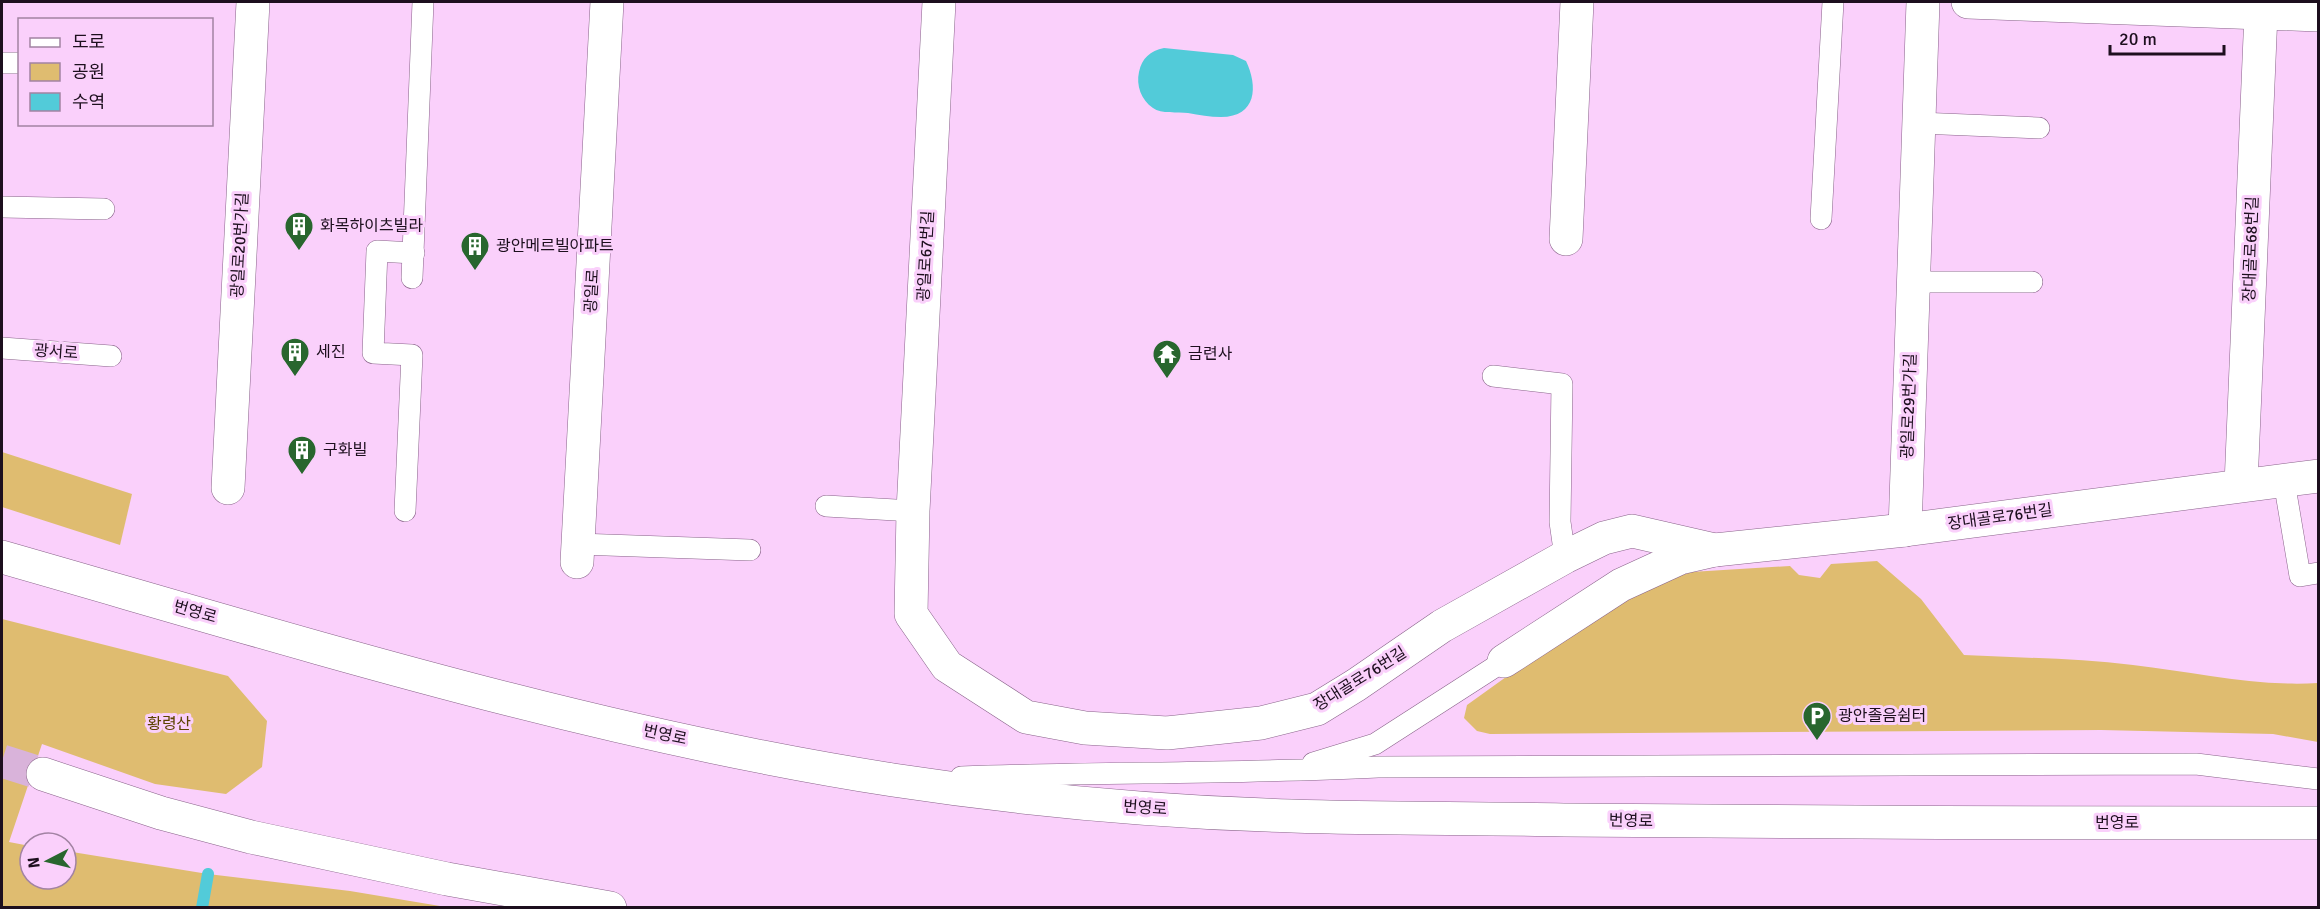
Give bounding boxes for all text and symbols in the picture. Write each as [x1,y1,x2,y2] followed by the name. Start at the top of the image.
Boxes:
[18,18,213,126] legend
[2110,18,2224,56] scale bar
[2119,28,2157,50] text: 20 m
[72,31,105,53] text: 도로
[72,61,105,83] text: 공원
[72,91,105,113] text: 수역
[227,192,253,298] street label: 광일로20번가길
[2239,196,2263,302] street label: 장대골로68번길
[283,210,315,252] building icon: 화목하이츠빌라
[914,210,938,302] street label: 광일로67번길
[320,216,423,236] place label: 화목하이츠빌라
[459,230,491,272] building icon: 광안메르빌아파트
[496,236,614,256] place label: 광안메르빌아파트
[581,268,603,314] street label: 광일로
[279,336,311,378] building icon: 세진
[1151,338,1183,380] temple icon: 금련사
[33,340,79,364] street label: 광서로
[316,342,345,362] place label: 세진
[1188,344,1232,364] place label: 금련사
[1897,353,1921,459] street label: 광일로29번가길
[286,434,318,476] building icon: 구화빌
[323,440,367,460] place label: 구화빌
[1946,500,2054,534] street label: 장대골로76번길
[171,596,219,628] street label: 번영로
[1310,643,1410,715] street label: 장대골로76번길
[1801,700,1833,742] parking icon: 광안졸음쉼터
[1838,706,1926,726] place label: 광안졸음쉼터
[147,714,191,734] park label: 황령산
[641,721,689,749] street label: 번영로
[1122,796,1168,820] street label: 번영로
[1609,811,1654,831] street label: 번영로
[2095,813,2139,833] street label: 번영로
[18,831,78,891] north arrow
[24,856,45,869] text: N

